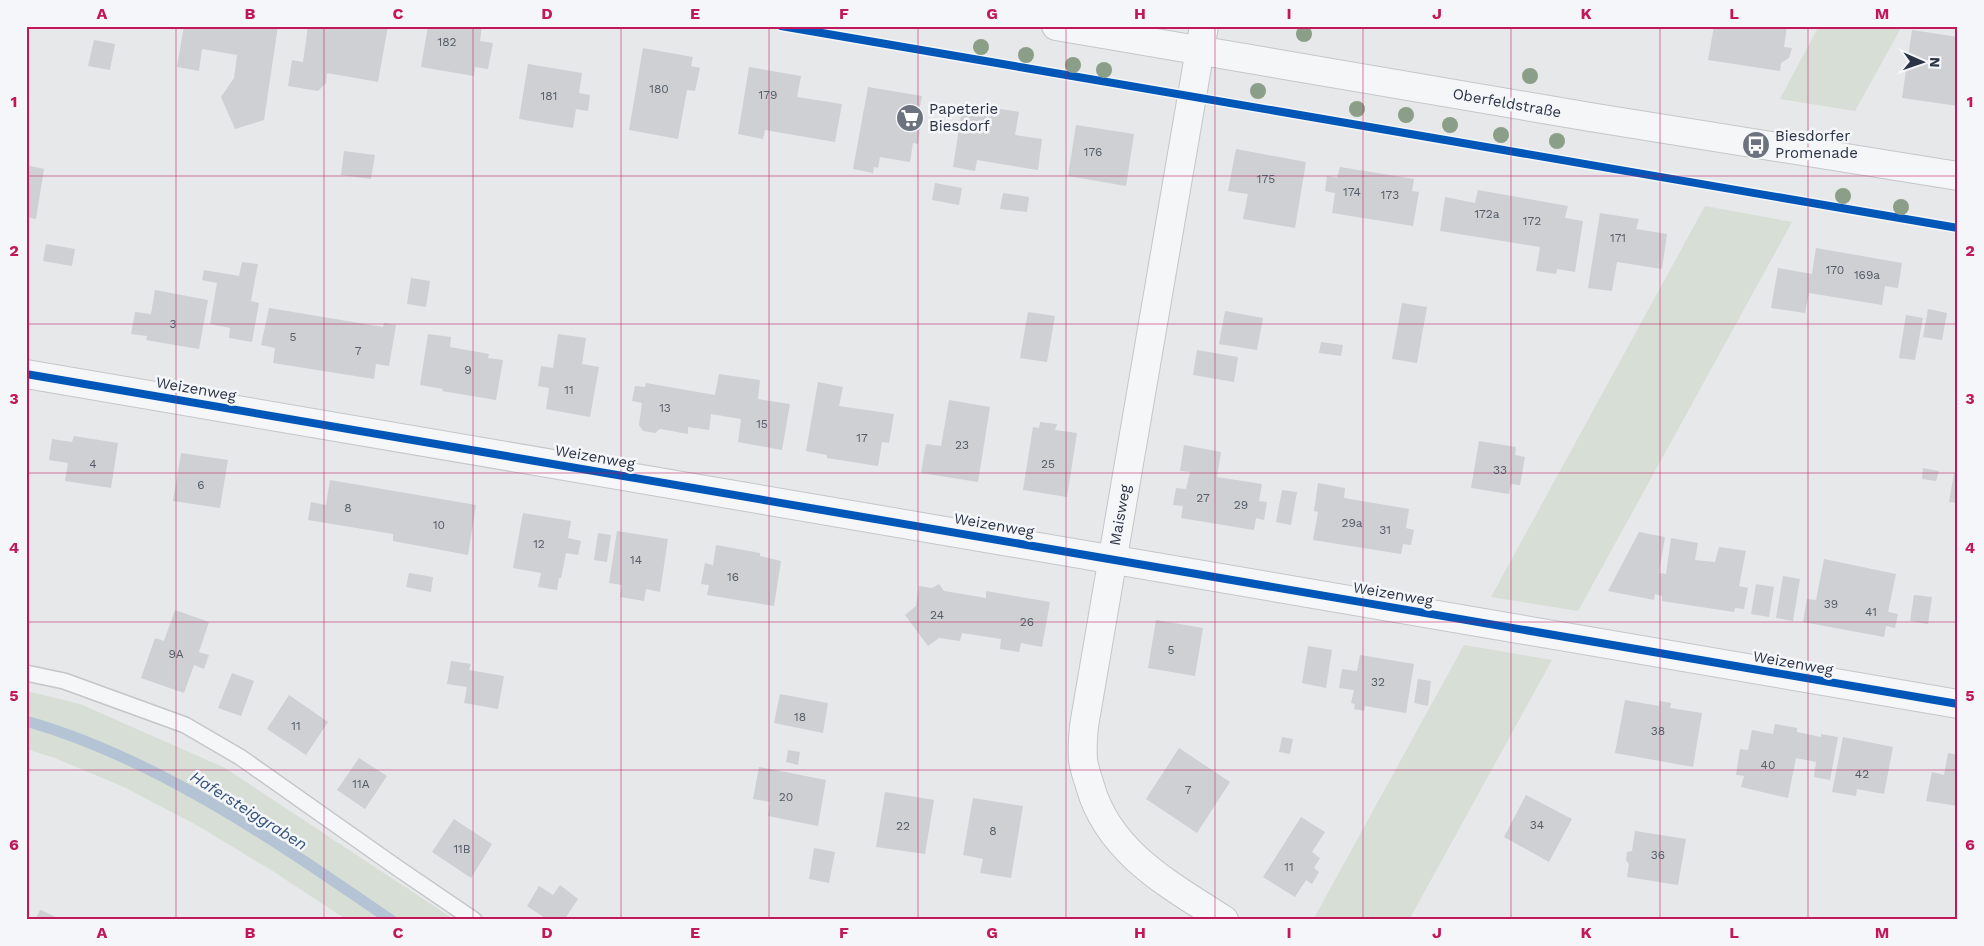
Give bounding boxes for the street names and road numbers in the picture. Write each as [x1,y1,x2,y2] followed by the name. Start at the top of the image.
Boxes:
[1451,85,1563,121] street label: Oberfeldstraße
[154,373,238,405] street label: Weizenweg
[553,441,637,473] street label: Weizenweg
[1106,483,1134,547] street label: Maisweg
[952,509,1036,541] street label: Weizenweg
[1351,578,1435,610] street label: Weizenweg
[1751,647,1835,679] street label: Weizenweg

